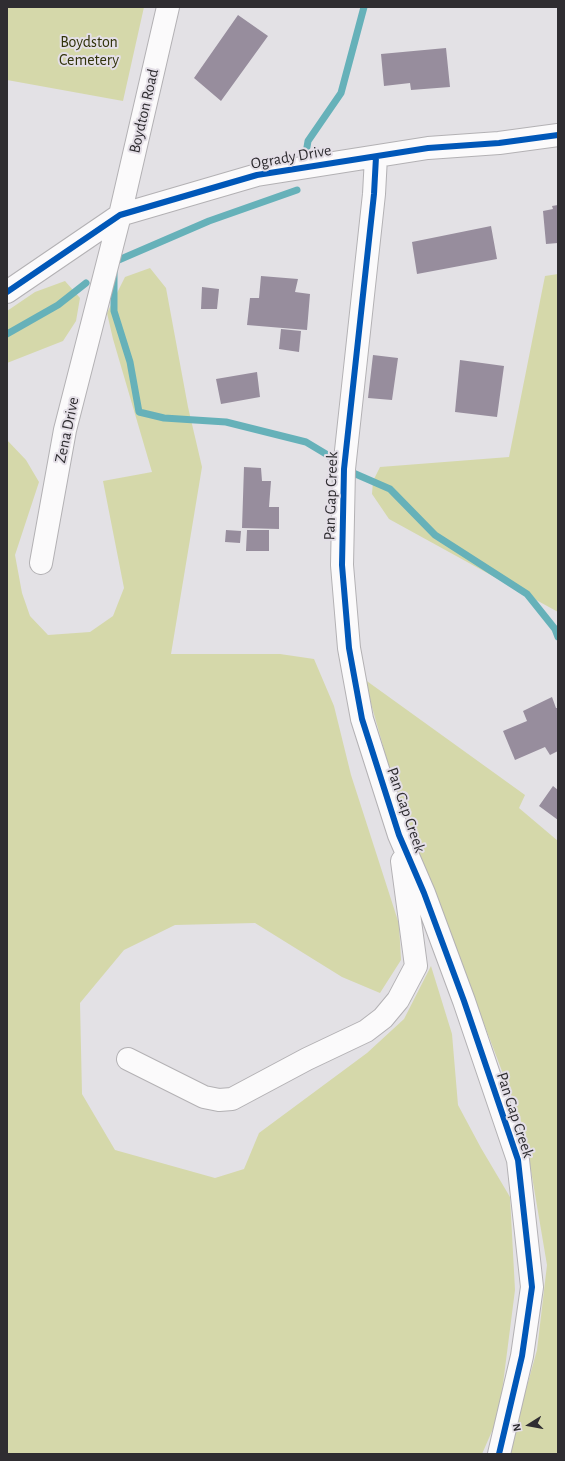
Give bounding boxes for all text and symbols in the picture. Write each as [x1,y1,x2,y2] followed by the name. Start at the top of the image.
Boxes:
[59,32,119,70] park label: Boydston Cemetery
[125,67,163,155] street label: Boydton Road
[249,140,333,174] street label: Ogrady Drive
[51,395,83,465] street label: Zena Drive
[320,451,342,541] street label: Pan Gap Creek
[382,765,430,855] street label: Pan Gap Creek
[492,1070,538,1160] street label: Pan Gap Creek
[509,1405,549,1445] north arrow
[511,1423,523,1432] text: N

